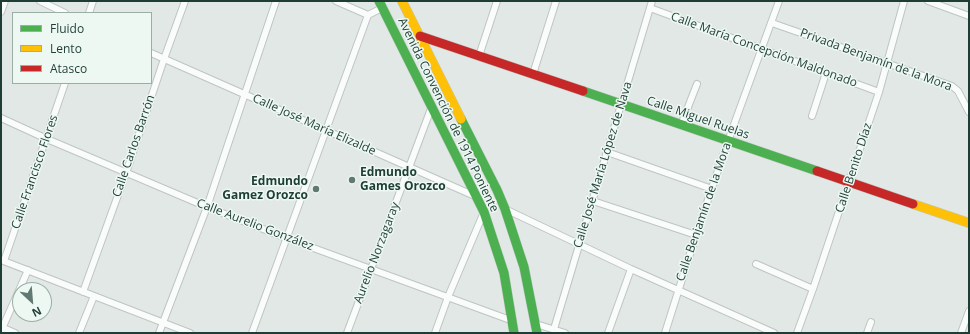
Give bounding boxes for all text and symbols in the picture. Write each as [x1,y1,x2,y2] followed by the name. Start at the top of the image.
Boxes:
[669,9,859,91] street label: Calle María Concepción Maldonado
[12,12,152,84] legend
[395,16,501,214] street label: Avenida Convención de 1914 Poniente
[50,20,84,37] text: Fluido
[798,26,954,94] street label: Privada Benjamín de la Mora
[50,40,82,57] text: Lento
[50,60,87,77] text: Atasco
[571,80,635,250] street label: Calle José María López de Nava
[250,91,378,159] street label: Calle José María Elizalde
[110,93,158,199] street label: Calle Carlos Barrón
[645,94,751,142] street label: Calle Miguel Ruelas
[9,113,61,231] street label: Calle Francisco Flores
[833,121,875,215] street label: Calle Benito Díaz
[673,141,735,283] street label: Calle Benjamín de la Mora
[360,166,446,194] place label: Edmundo Games Orozco
[222,175,308,203] place label: Edmundo Gamez Orozco
[347,175,357,185] marker: Edmundo Games Orozco
[311,184,321,194] marker: Edmundo Gamez Orozco
[194,196,316,254] street label: Calle Aurelio González
[351,200,403,306] street label: Aurelio Norzagaray
[12,282,52,322] north arrow
[30,304,44,321] text: N

